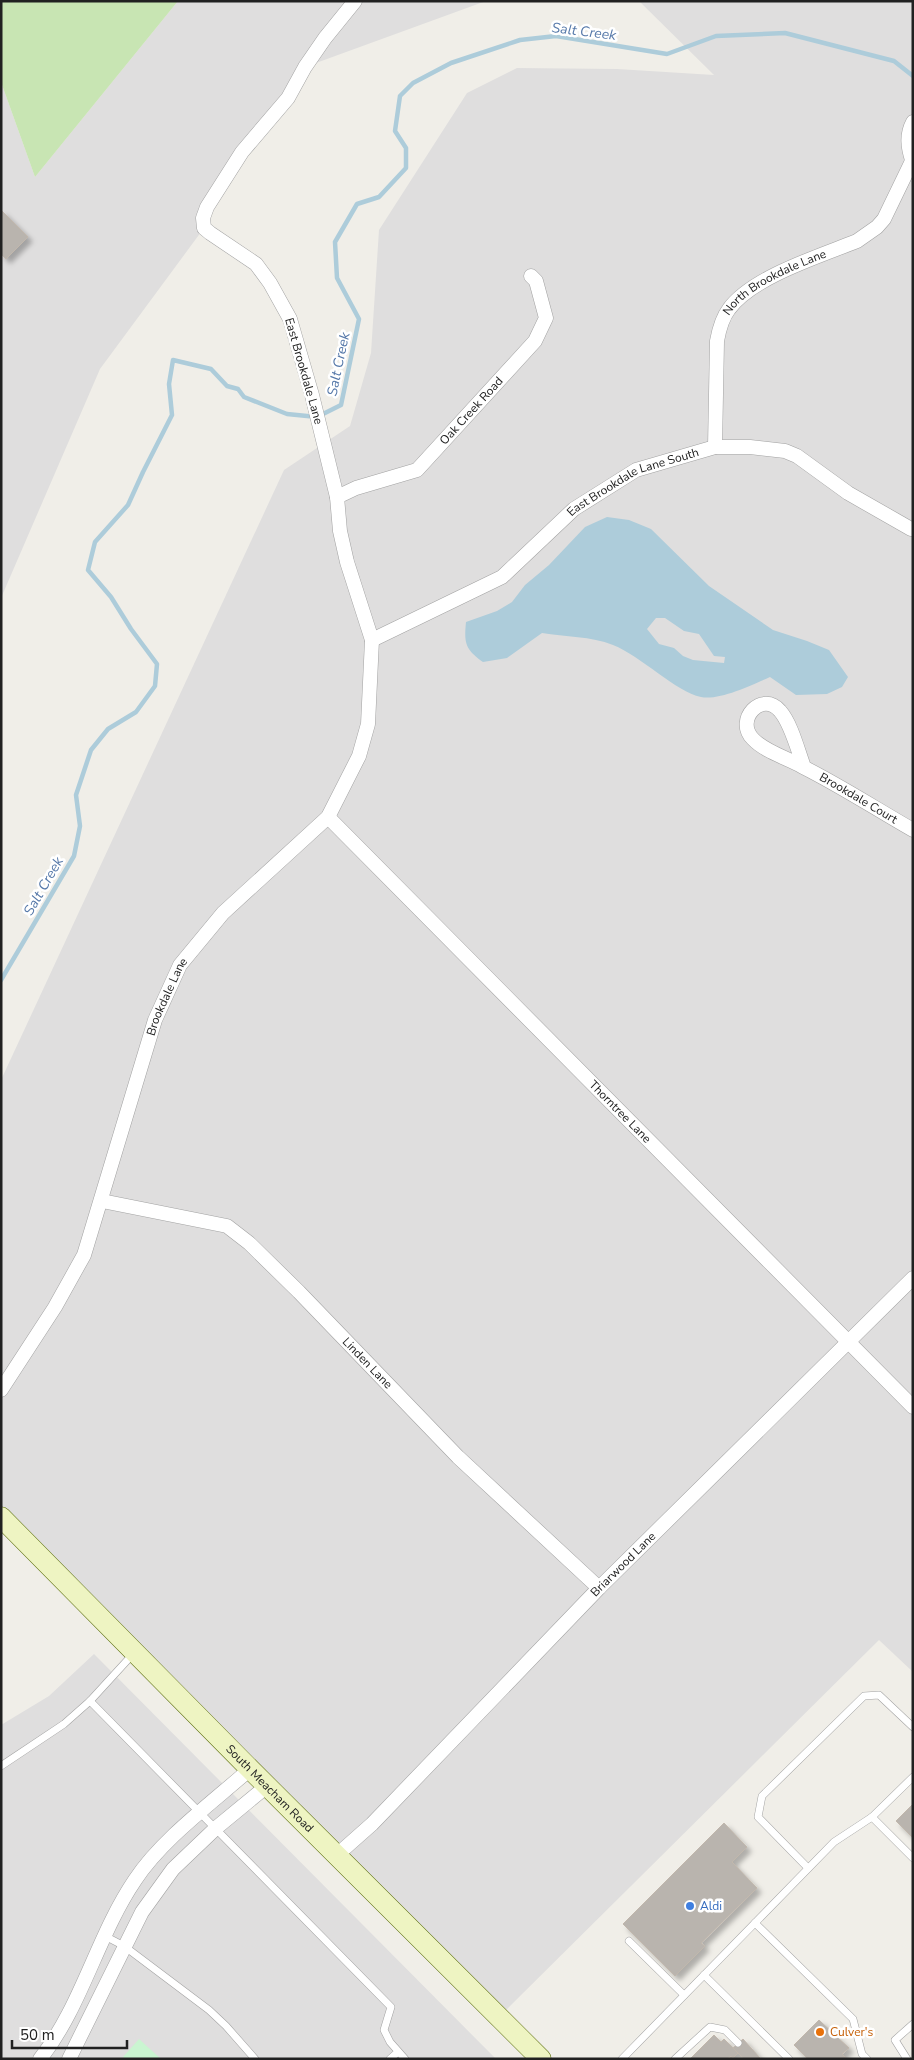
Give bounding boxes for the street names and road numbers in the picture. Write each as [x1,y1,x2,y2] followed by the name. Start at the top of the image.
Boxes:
[719,246,828,318] street label: North Brookdale Lane
[281,316,327,426] street label: East Brookdale Lane
[436,373,506,448] street label: Oak Creek Road
[563,444,701,520] street label: East Brookdale Lane South
[817,769,901,828] street label: Brookdale Court
[143,954,191,1038] street label: Brookdale Lane
[586,1077,655,1147] street label: Thorntree Lane
[339,1334,396,1392] street label: Linden Lane
[587,1528,659,1600] street label: Briarwood Lane
[222,1741,317,1836] street label: South Meacham Road

